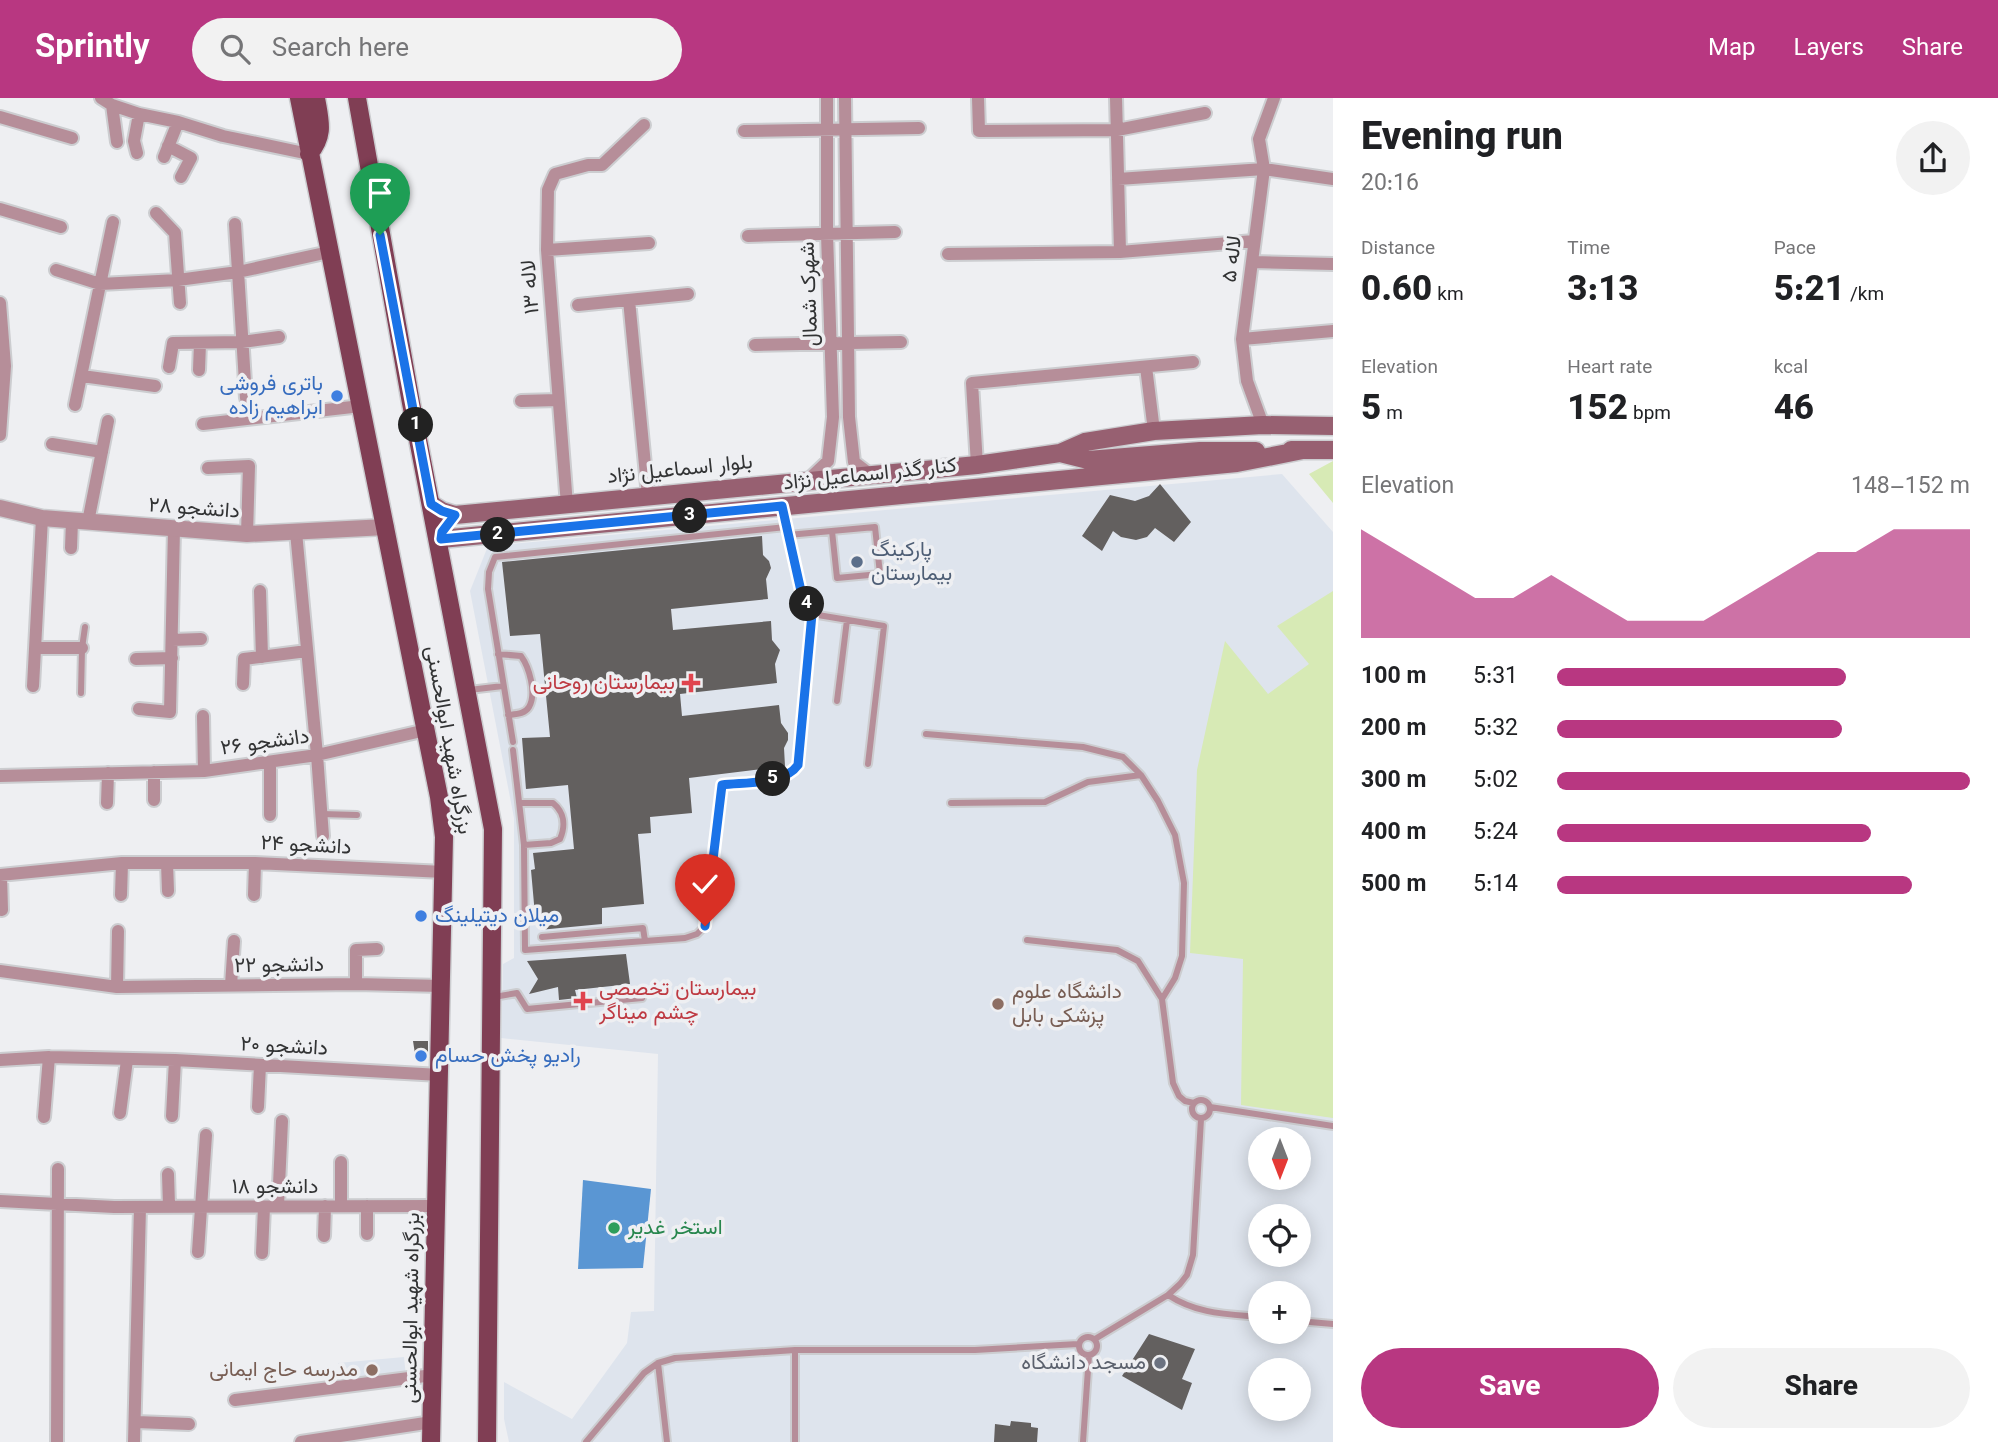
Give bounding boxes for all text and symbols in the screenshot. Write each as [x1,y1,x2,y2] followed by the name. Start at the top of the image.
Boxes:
[192,18,682,81] search box
[35,23,150,75] text: Sprintly
[272,29,409,70] text: Search here
[216,30,254,68] icon: search
[1708,30,1756,68] text: Map
[1794,30,1864,68] text: Layers
[1902,30,1963,68] text: Share
[1361,110,1563,169] text: Evening run
[1896,121,1970,195] button: share
[350,163,410,235] pin
[1361,166,1419,202] text: 20:16
[361,174,399,212] icon: arrive
[1214,234,1252,284] street label: لاله ۵
[1361,235,1435,264] text: Distance
[1567,235,1610,264] text: Time
[1774,235,1816,264] text: Pace
[792,241,828,347] street label: شهرک شمال
[513,259,549,315] street label: لاله ۱۳
[1361,264,1432,319] text: 0.60
[1567,264,1639,319] text: 3:13
[1774,264,1845,319] text: 5:21
[1432,281,1464,310] text: km
[1845,281,1884,310] text: /km
[1361,354,1438,383] text: Elevation
[1567,354,1652,383] text: Heart rate
[1774,354,1808,383] text: kcal
[219,368,323,425] place label: باتری فروشی ابراهیم زاده
[1361,383,1381,438] text: 5
[1567,383,1628,438] text: 152
[1774,383,1814,438] text: 46
[329,388,345,404] marker: باتری فروشی ابراهیم زاده
[1381,400,1403,429] text: m
[1628,400,1671,429] text: bpm
[398,408,434,442] pin: 1
[410,410,421,439] text: 1
[606,446,754,494] street label: بلوار اسماعیل نژاد
[782,449,958,501] street label: کنار گذر اسماعیل نژاد
[1361,469,1454,505] text: Elevation
[1851,469,1970,505] text: 148–152 m
[147,489,241,529] street label: دانشجو ۲۸
[672,498,708,534] pin: 3
[684,501,695,530] text: 3
[480,518,516,552] pin: 2
[492,520,503,549] text: 2
[871,534,952,591] place label: پارکینگ بیمارستان
[849,554,865,570] marker: پارکینگ بیمارستان
[790,587,824,622] pin: 4
[801,589,812,618] text: 4
[415,643,481,837] street label: بزرگراه شهید ابوالحسنی
[1361,659,1426,695] text: 100 m
[1473,659,1518,695] text: 5:31
[533,667,675,700] place label: بیمارستان روحانی
[681,673,701,693] marker: بیمارستان روحانی
[1361,711,1426,747] text: 200 m
[1473,711,1518,747] text: 5:32
[219,720,311,766] street label: دانشجو ۲۶
[756,762,790,796] pin: 5
[1361,763,1426,799] text: 300 m
[1473,763,1518,799] text: 5:02
[767,764,778,793] text: 5
[1361,815,1426,851] text: 400 m
[1473,815,1518,851] text: 5:24
[260,827,352,865] street label: دانشجو ۲۴
[675,854,735,926] pin
[686,865,724,903] icon: check
[1361,867,1426,903] text: 500 m
[1473,867,1518,903] text: 5:14
[435,900,559,933] place label: میلان دیتیلینگ
[413,908,429,924] marker: میلان دیتیلینگ
[234,949,324,983] street label: دانشجو ۲۲
[598,973,756,1030] place label: بیمارستان تخصصی چشم میناگر
[1012,976,1122,1033] place label: دانشگاه علوم پزشکی بابل
[573,991,593,1011] marker: بیمارستان تخصصی چشم میناگر
[990,996,1006,1012] marker: دانشگاه علوم پزشکی بابل
[239,1028,329,1066] street label: دانشجو ۲۰
[435,1040,581,1073] place label: رادیو پخش حسام
[413,1048,429,1064] marker: رادیو پخش حسام
[1248,1127,1311,1190] north arrow
[1248,1127,1311,1421] map controls
[232,1171,318,1204] street label: دانشجو ۱۸
[1248,1204,1311,1267] button: locate
[394,1212,430,1404] street label: بزرگراه شهید ابوالحسنی
[627,1212,723,1245] place label: استخر غدیر
[606,1220,622,1236] marker: استخر غدیر
[1248,1281,1311,1344] button: +
[1021,1347,1146,1380] place label: مسجد دانشگاه
[1361,1348,1659,1428] button: Save
[1673,1348,1970,1428] button: Share
[209,1354,358,1387] place label: مدرسه حاج ایمانی
[1152,1355,1168,1371] marker: مسجد دانشگاه
[1248,1358,1311,1421] button: −
[364,1362,380,1378] marker: مدرسه حاج ایمانی

